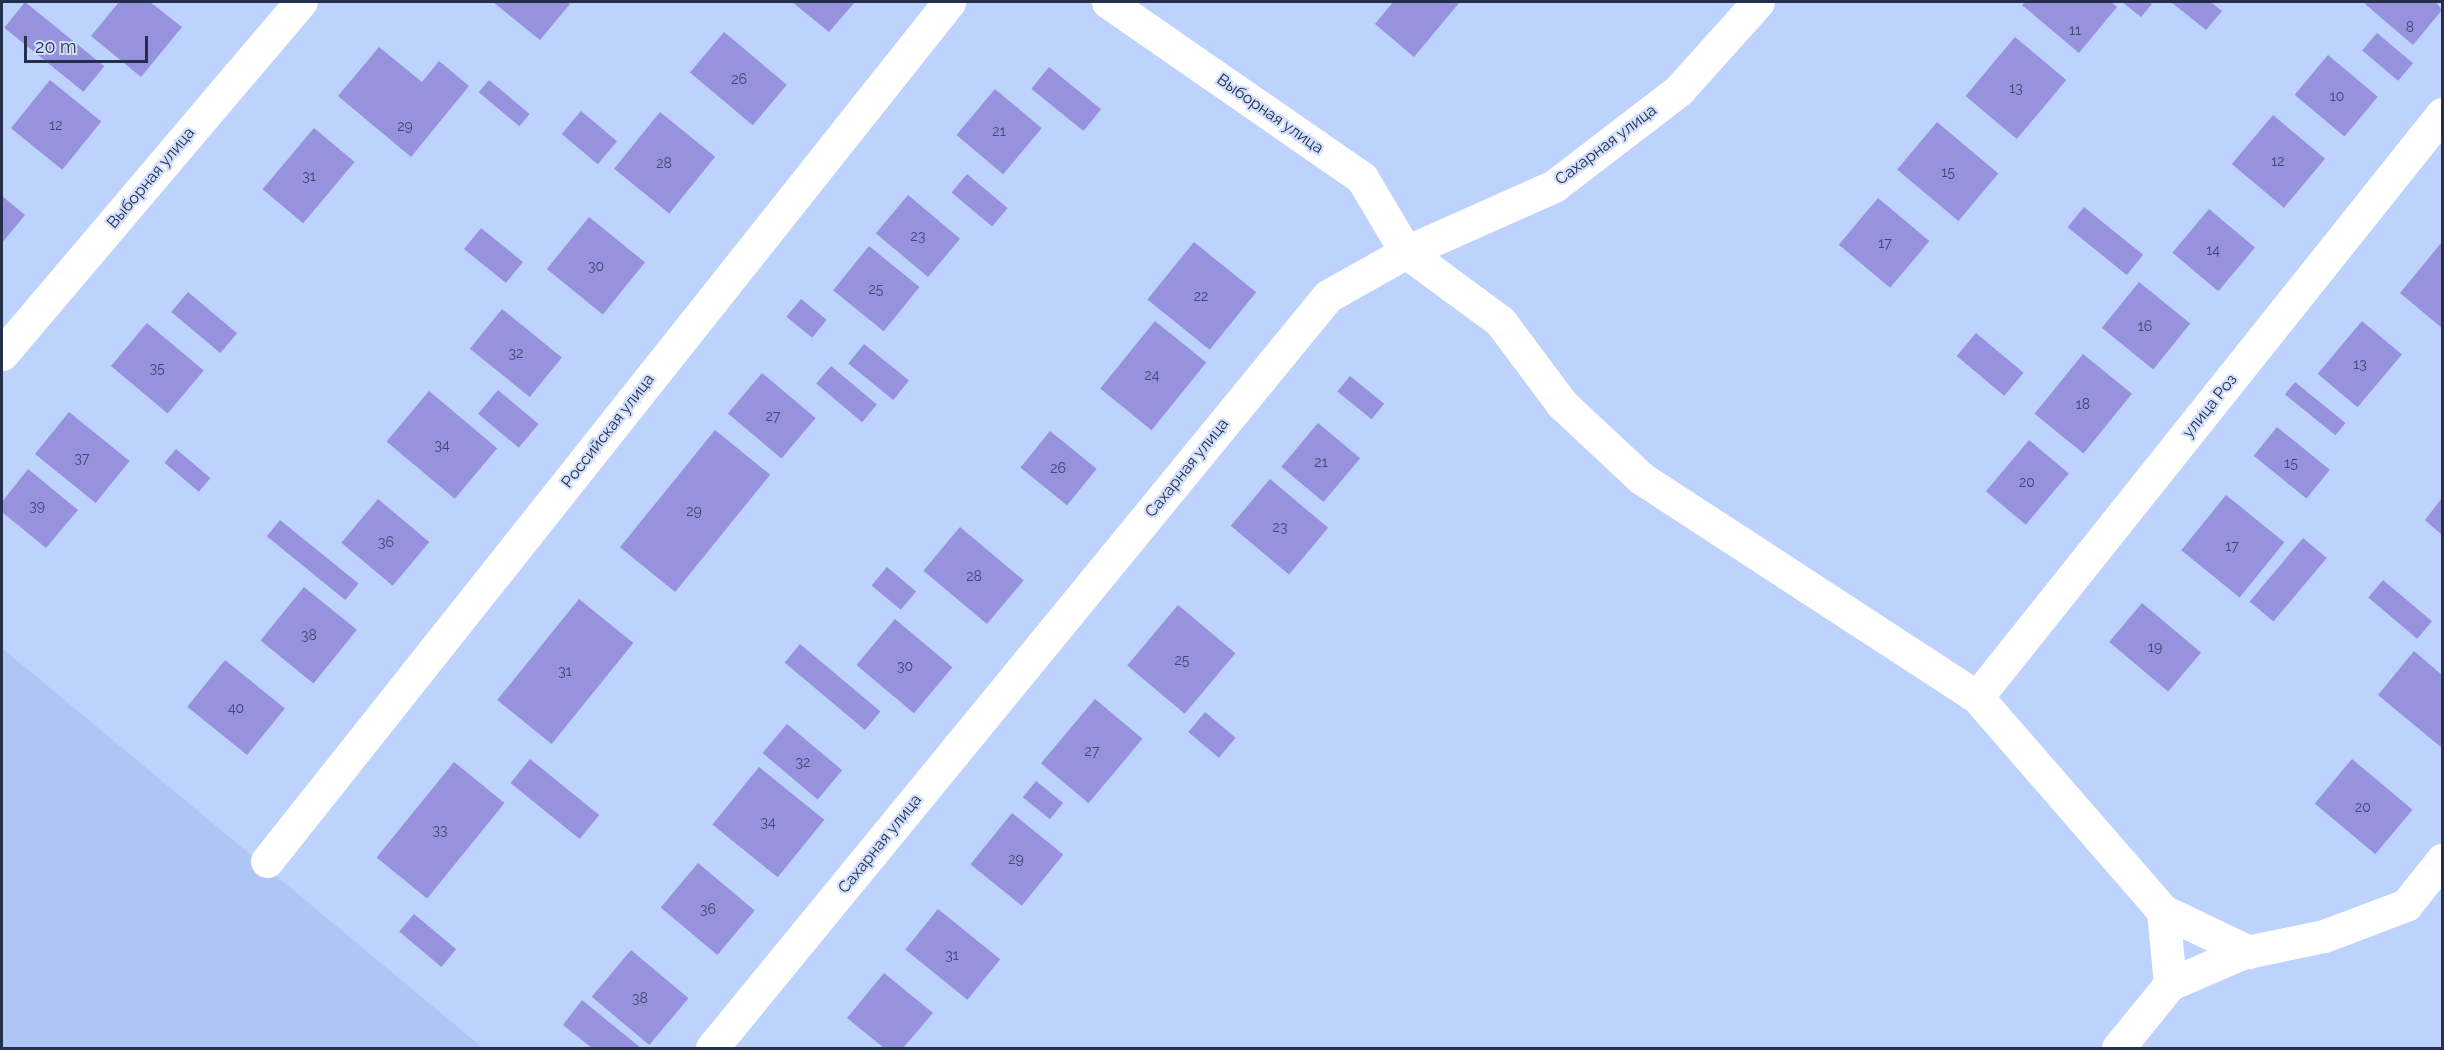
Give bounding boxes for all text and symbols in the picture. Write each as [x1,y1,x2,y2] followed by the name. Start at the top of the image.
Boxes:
[2406,19,2414,35] house number: 8
[2069,22,2081,38] house number: 11
[27,24,152,62] scale bar
[35,36,77,57] text: 20 m
[1213,70,1327,158] street label: Выборная улица
[731,71,747,87] house number: 26
[2009,80,2023,96] house number: 13
[2330,88,2344,104] house number: 10
[1552,101,1660,189] street label: Сахарная улица
[49,117,63,133] house number: 12
[397,118,413,134] house number: 29
[103,123,199,233] street label: Выборная улица
[992,123,1006,139] house number: 21
[2271,153,2285,169] house number: 12
[656,155,672,171] house number: 28
[1941,164,1955,180] house number: 15
[302,168,316,184] house number: 31
[911,228,925,244] house number: 23
[1878,235,1892,251] house number: 17
[2206,242,2220,258] house number: 14
[588,258,604,274] house number: 30
[869,281,883,297] house number: 25
[1194,288,1208,304] house number: 22
[2138,318,2152,334] house number: 16
[509,345,523,361] house number: 32
[2353,356,2367,372] house number: 13
[149,360,165,376] house number: 35
[1145,367,1159,383] house number: 24
[558,370,658,492] street label: Российская улица
[2179,370,2241,442] street label: улица Роз
[2076,396,2090,412] house number: 18
[766,408,780,424] house number: 27
[1141,415,1233,521] street label: Сахарная улица
[434,437,450,453] house number: 34
[75,450,89,466] house number: 37
[1314,454,1328,470] house number: 21
[2284,455,2298,471] house number: 15
[1050,460,1066,476] house number: 26
[2019,474,2035,490] house number: 20
[29,498,45,514] house number: 39
[686,503,702,519] house number: 29
[1273,519,1287,535] house number: 23
[378,534,394,550] house number: 36
[2225,538,2239,554] house number: 17
[966,568,982,584] house number: 28
[301,627,317,643] house number: 38
[2148,639,2162,655] house number: 19
[1175,652,1189,668] house number: 25
[897,658,913,674] house number: 30
[558,663,572,679] house number: 31
[228,700,244,716] house number: 40
[1085,743,1099,759] house number: 27
[796,754,810,770] house number: 32
[834,791,926,897] street label: Сахарная улица
[2355,799,2371,815] house number: 20
[760,814,776,830] house number: 34
[433,822,447,838] house number: 33
[1008,851,1024,867] house number: 29
[700,901,716,917] house number: 36
[945,947,959,963] house number: 31
[632,990,648,1006] house number: 38

